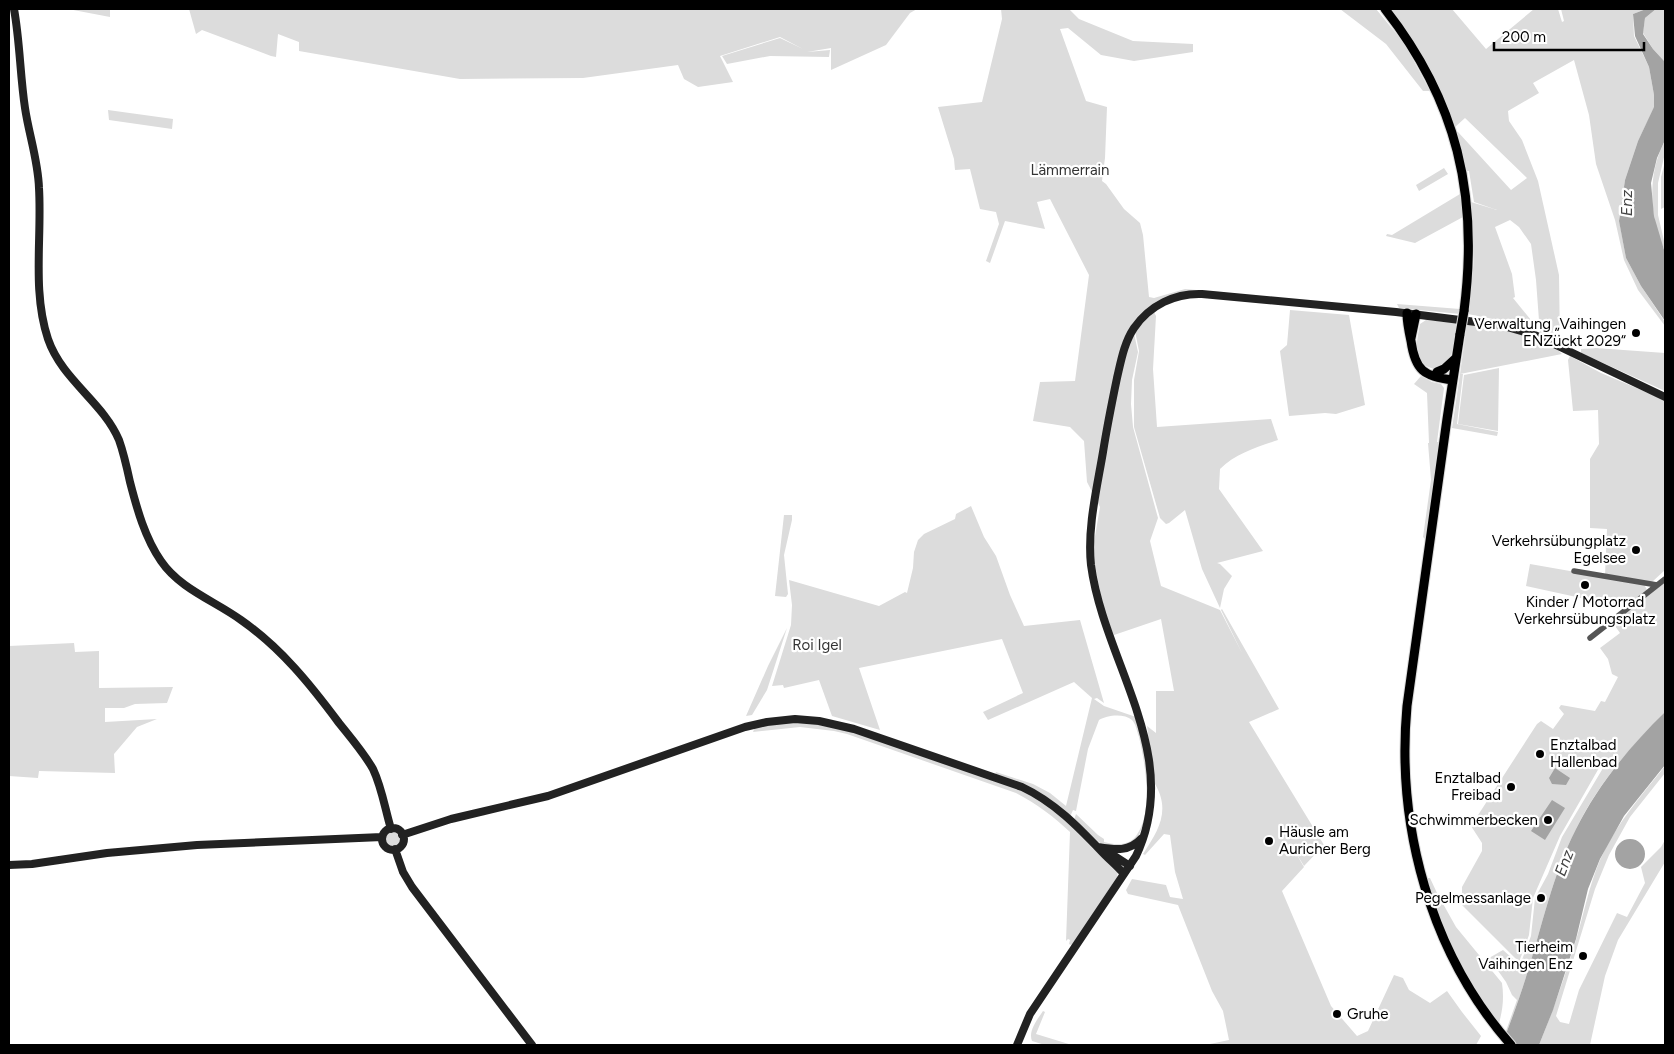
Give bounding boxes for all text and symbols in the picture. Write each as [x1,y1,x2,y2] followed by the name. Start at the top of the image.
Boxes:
[1494,20,1644,52] scale bar
[1502,28,1546,46] text: 200 m
[1031,161,1109,179] park label: Lämmerrain
[1617,190,1636,216] water label: Enz
[1474,315,1626,350] place label: Verwaltung „Vaihingen ENZückt 2029“
[1630,327,1642,339] marker: Verwaltung „Vaihingen ENZückt 2029“
[1492,532,1626,567] place label: Verkehrsübungplatz Egelsee
[1630,544,1642,556] marker: Verkehrsübungplatz Egelsee
[1579,579,1591,591] marker: Kinder / Motorrad Verkehrsübungsplatz
[1514,593,1656,628] place label: Kinder / Motorrad Verkehrsübungsplatz
[792,636,842,654] park label: Roi Igel
[1550,736,1617,771] place label: Enztalbad Hallenbad
[1534,748,1546,760] marker: Enztalbad Hallenbad
[1435,769,1501,804] place label: Enztalbad Freibad
[1505,781,1517,793] marker: Enztalbad Freibad
[1410,811,1538,829] place label: Schwimmerbecken
[1542,814,1554,826] marker: Schwimmerbecken
[1279,823,1371,858] place label: Häusle am Auricher Berg
[1263,835,1275,847] marker: Häusle am Auricher Berg
[1550,847,1578,879] water label: Enz
[1415,889,1531,907] place label: Pegelmessanlage
[1535,892,1547,904] marker: Pegelmessanlage
[1478,938,1573,973] place label: Tierheim Vaihingen Enz
[1577,950,1589,962] marker: Tierheim Vaihingen Enz
[1347,1005,1388,1023] place label: Gruhe
[1331,1008,1343,1020] marker: Gruhe

